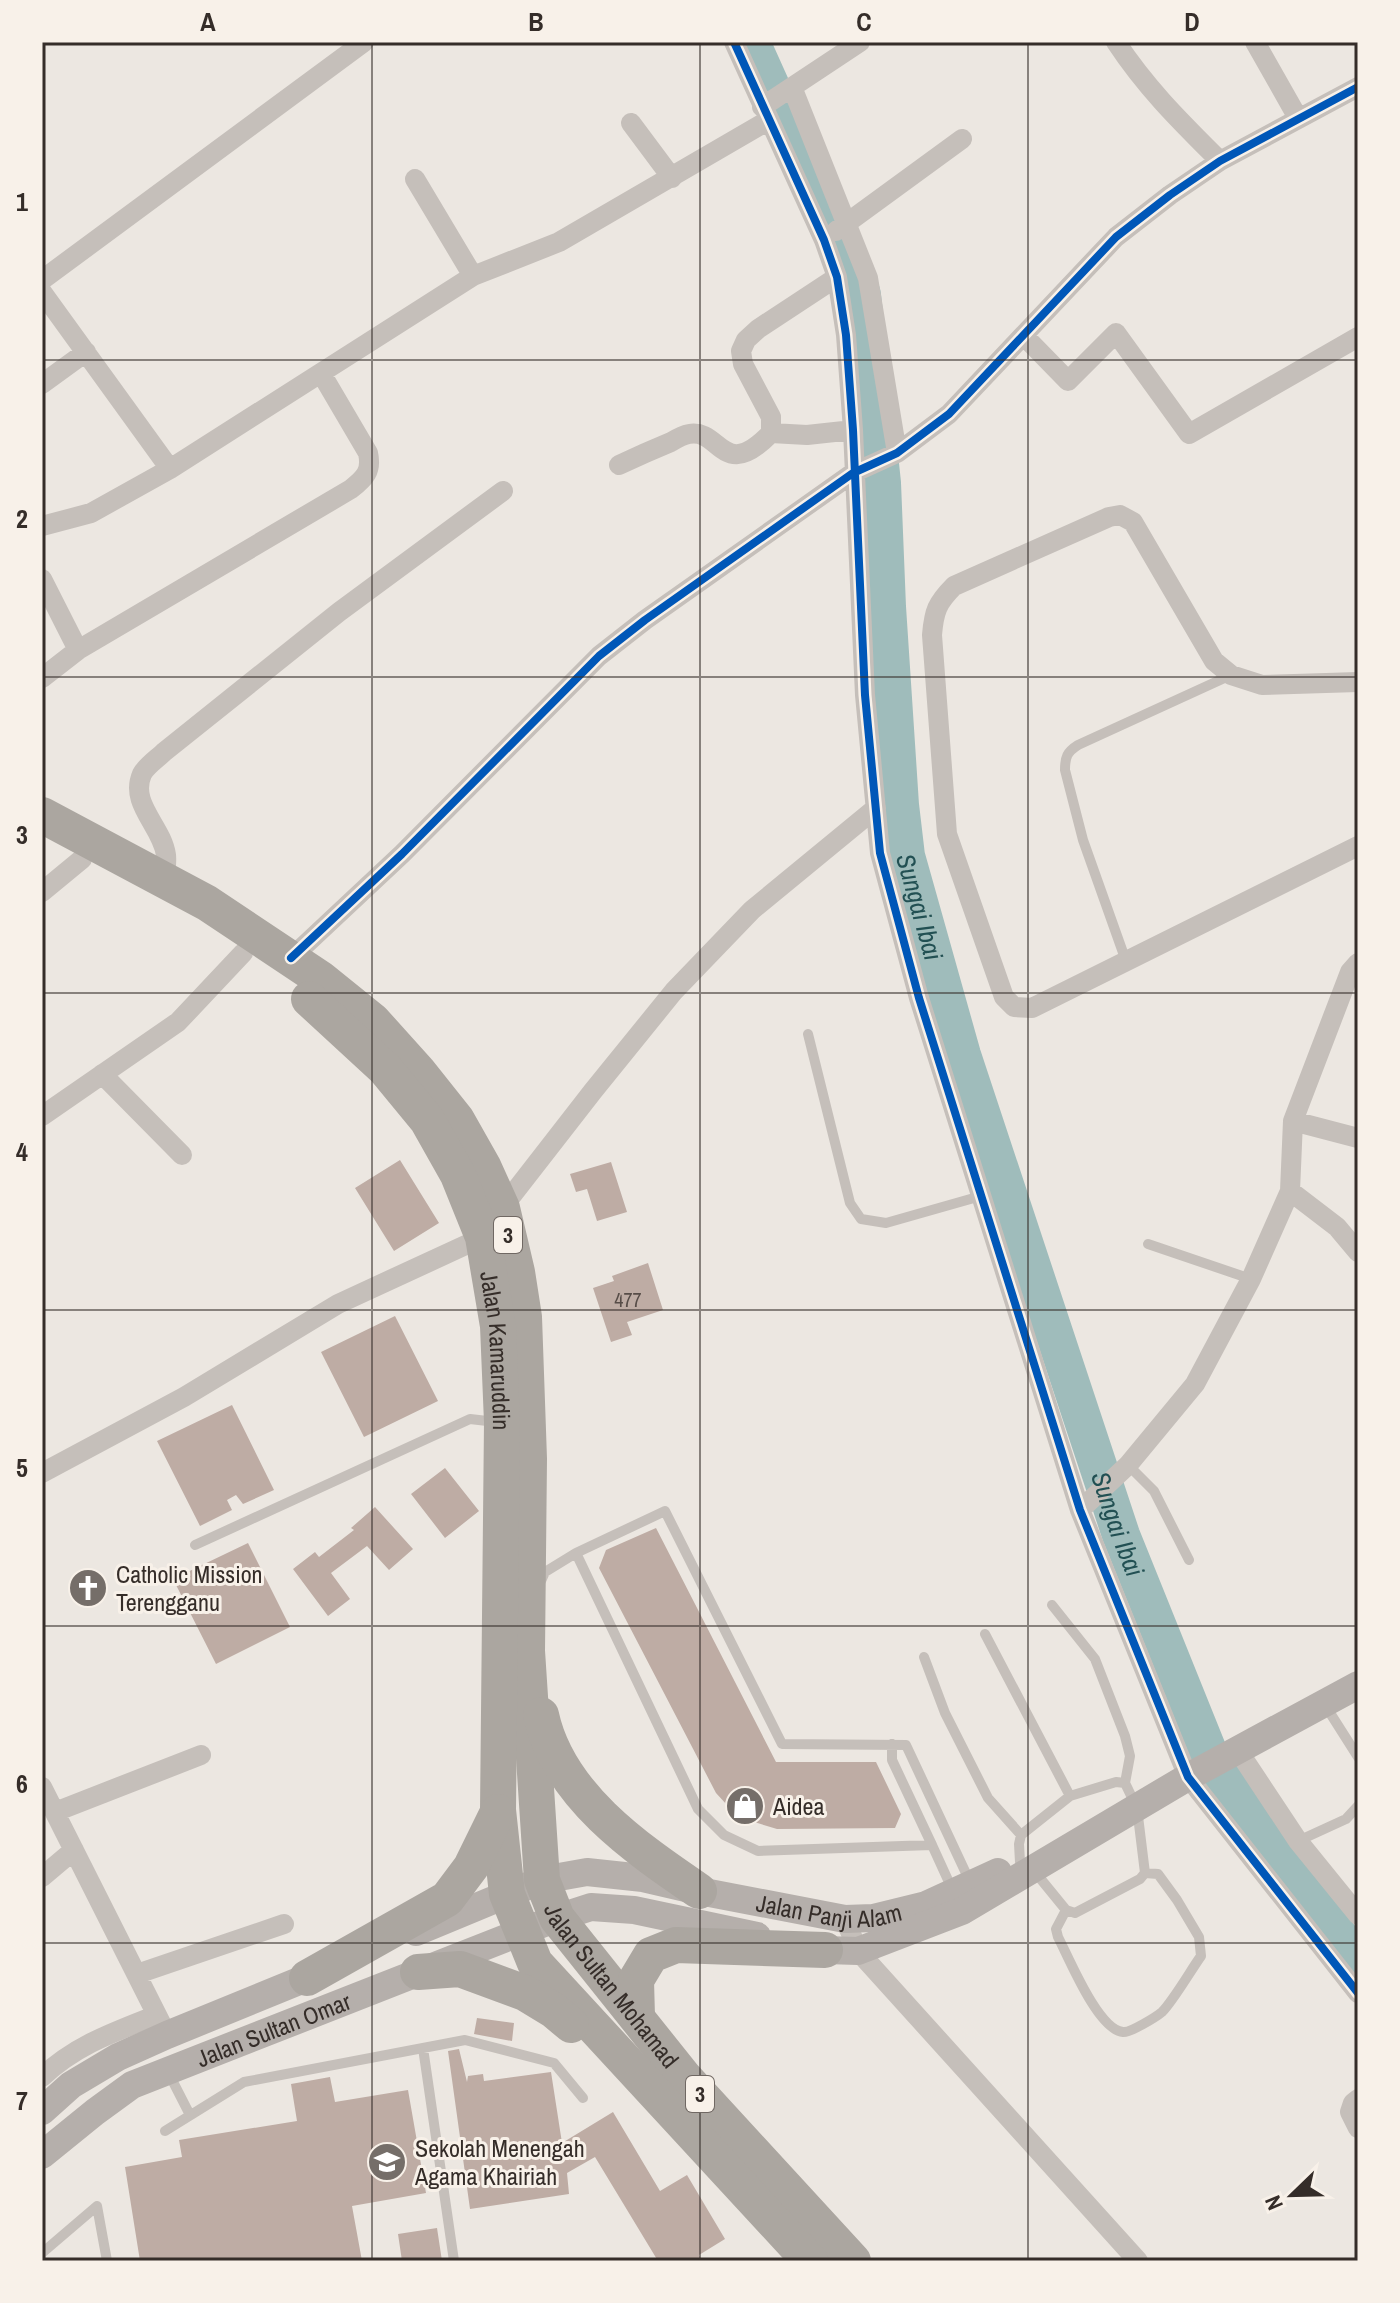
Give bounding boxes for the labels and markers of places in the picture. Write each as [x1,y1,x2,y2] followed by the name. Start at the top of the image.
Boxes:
[116,1558,263,1618] place label: Catholic Mission Terengganu
[67,1567,109,1609] church icon: Catholic Mission Terengganu
[724,1785,766,1827] shop icon: Aidea
[772,1790,824,1822] place label: Aidea
[414,2132,585,2192] place label: Sekolah Menengah Agama Khairiah
[366,2141,408,2183] school or university icon: Sekolah Menengah Agama Khairiah

